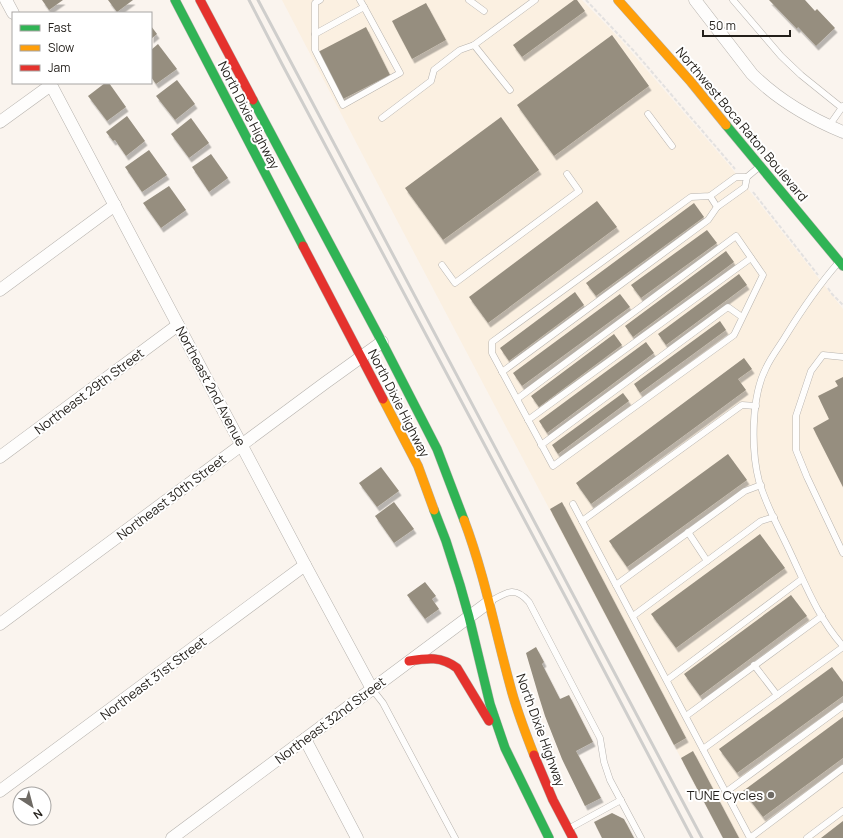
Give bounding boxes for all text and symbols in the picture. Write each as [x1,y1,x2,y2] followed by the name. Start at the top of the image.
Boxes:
[12,12,152,84] legend
[703,12,790,38] scale bar
[709,17,736,34] text: 50 m
[48,19,72,36] text: Fast
[48,39,74,56] text: Slow
[672,43,812,205] street label: Northwest Boca Raton Boulevard
[214,58,284,172] street label: North Dixie Highway
[48,59,70,76] text: Jam
[172,323,250,449] street label: Northeast 2nd Avenue
[31,344,147,438] street label: Northeast 29th Street
[364,346,434,460] street label: North Dixie Highway
[113,450,229,544] street label: Northeast 30th Street
[96,632,210,724] street label: Northeast 31st Street
[512,671,570,789] street label: North Dixie Highway
[271,672,389,768] street label: Northeast 32nd Street
[12,786,52,826] north arrow
[687,786,763,804] place label: TUNE Cycles
[766,790,776,800] marker: TUNE Cycles
[30,806,46,823] text: N

